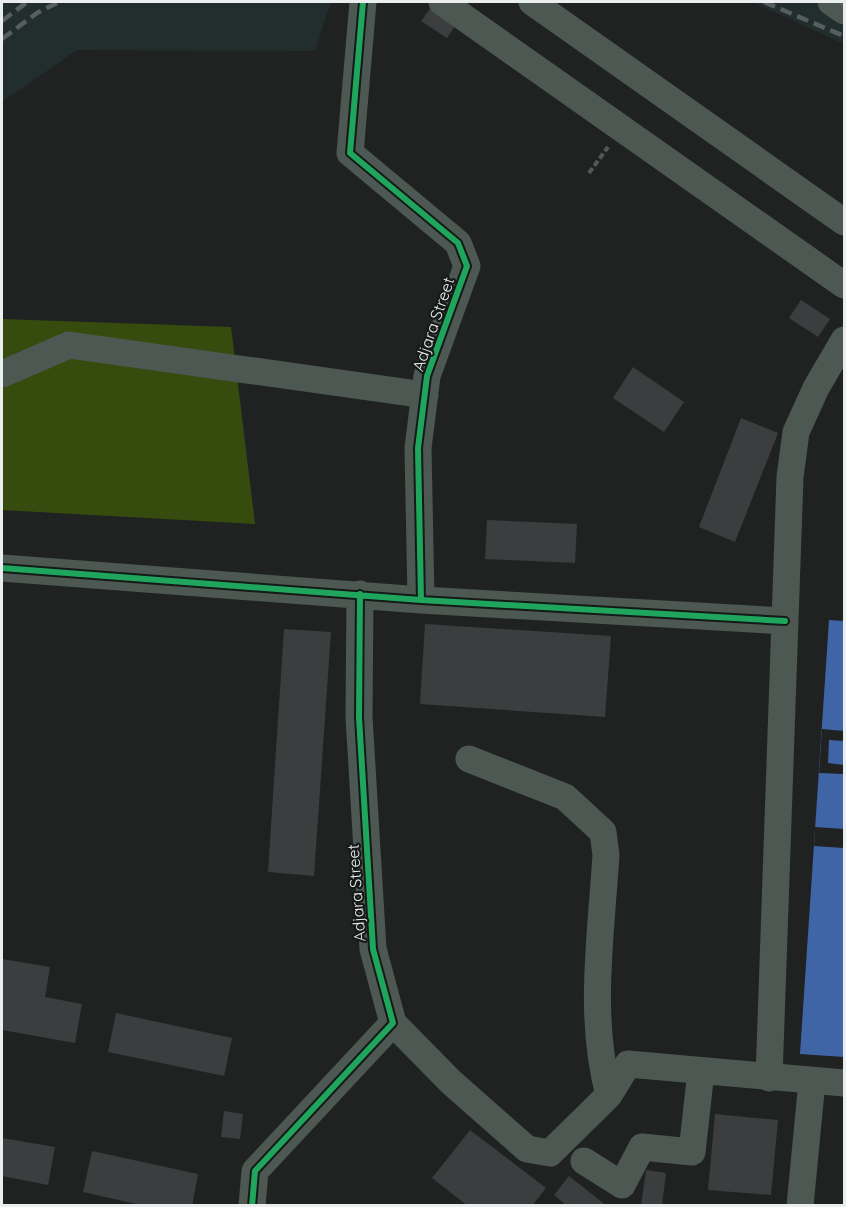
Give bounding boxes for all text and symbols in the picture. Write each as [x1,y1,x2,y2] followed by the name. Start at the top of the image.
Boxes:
[408,274,458,374] street label: Adjara Street
[343,844,369,942] street label: Adjara Street

